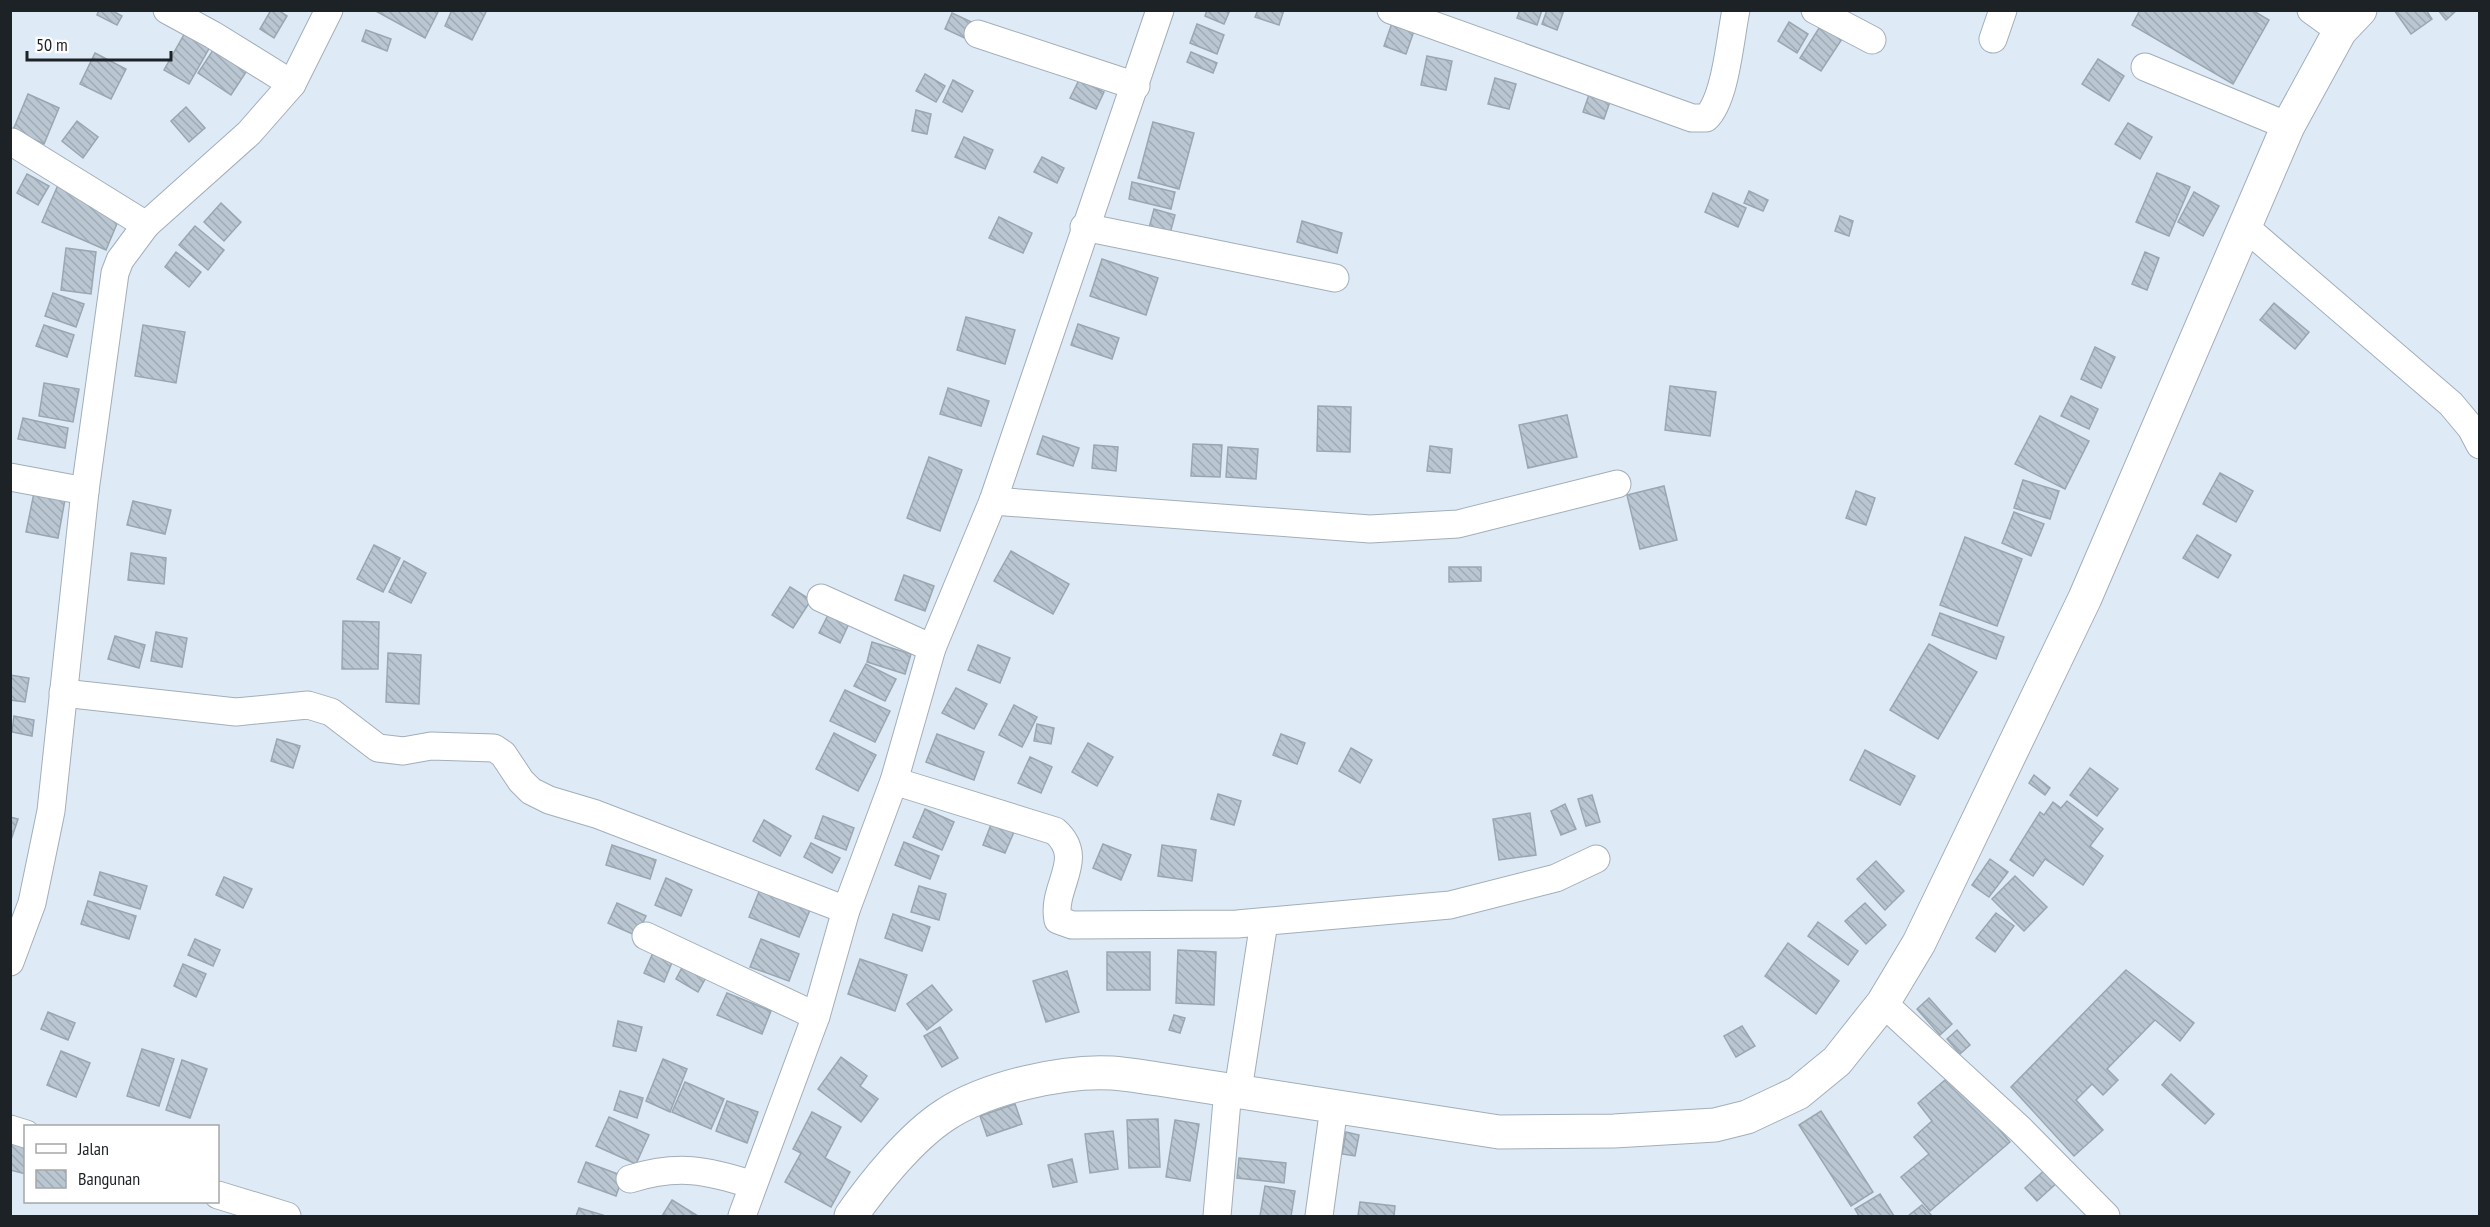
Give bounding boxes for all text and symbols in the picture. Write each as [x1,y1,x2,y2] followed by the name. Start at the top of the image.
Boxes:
[27,24,171,62] scale bar
[36,33,68,56] text: 50 m
[24,1125,219,1203] legend
[77,1137,109,1160] text: Jalan
[78,1167,140,1190] text: Bangunan

